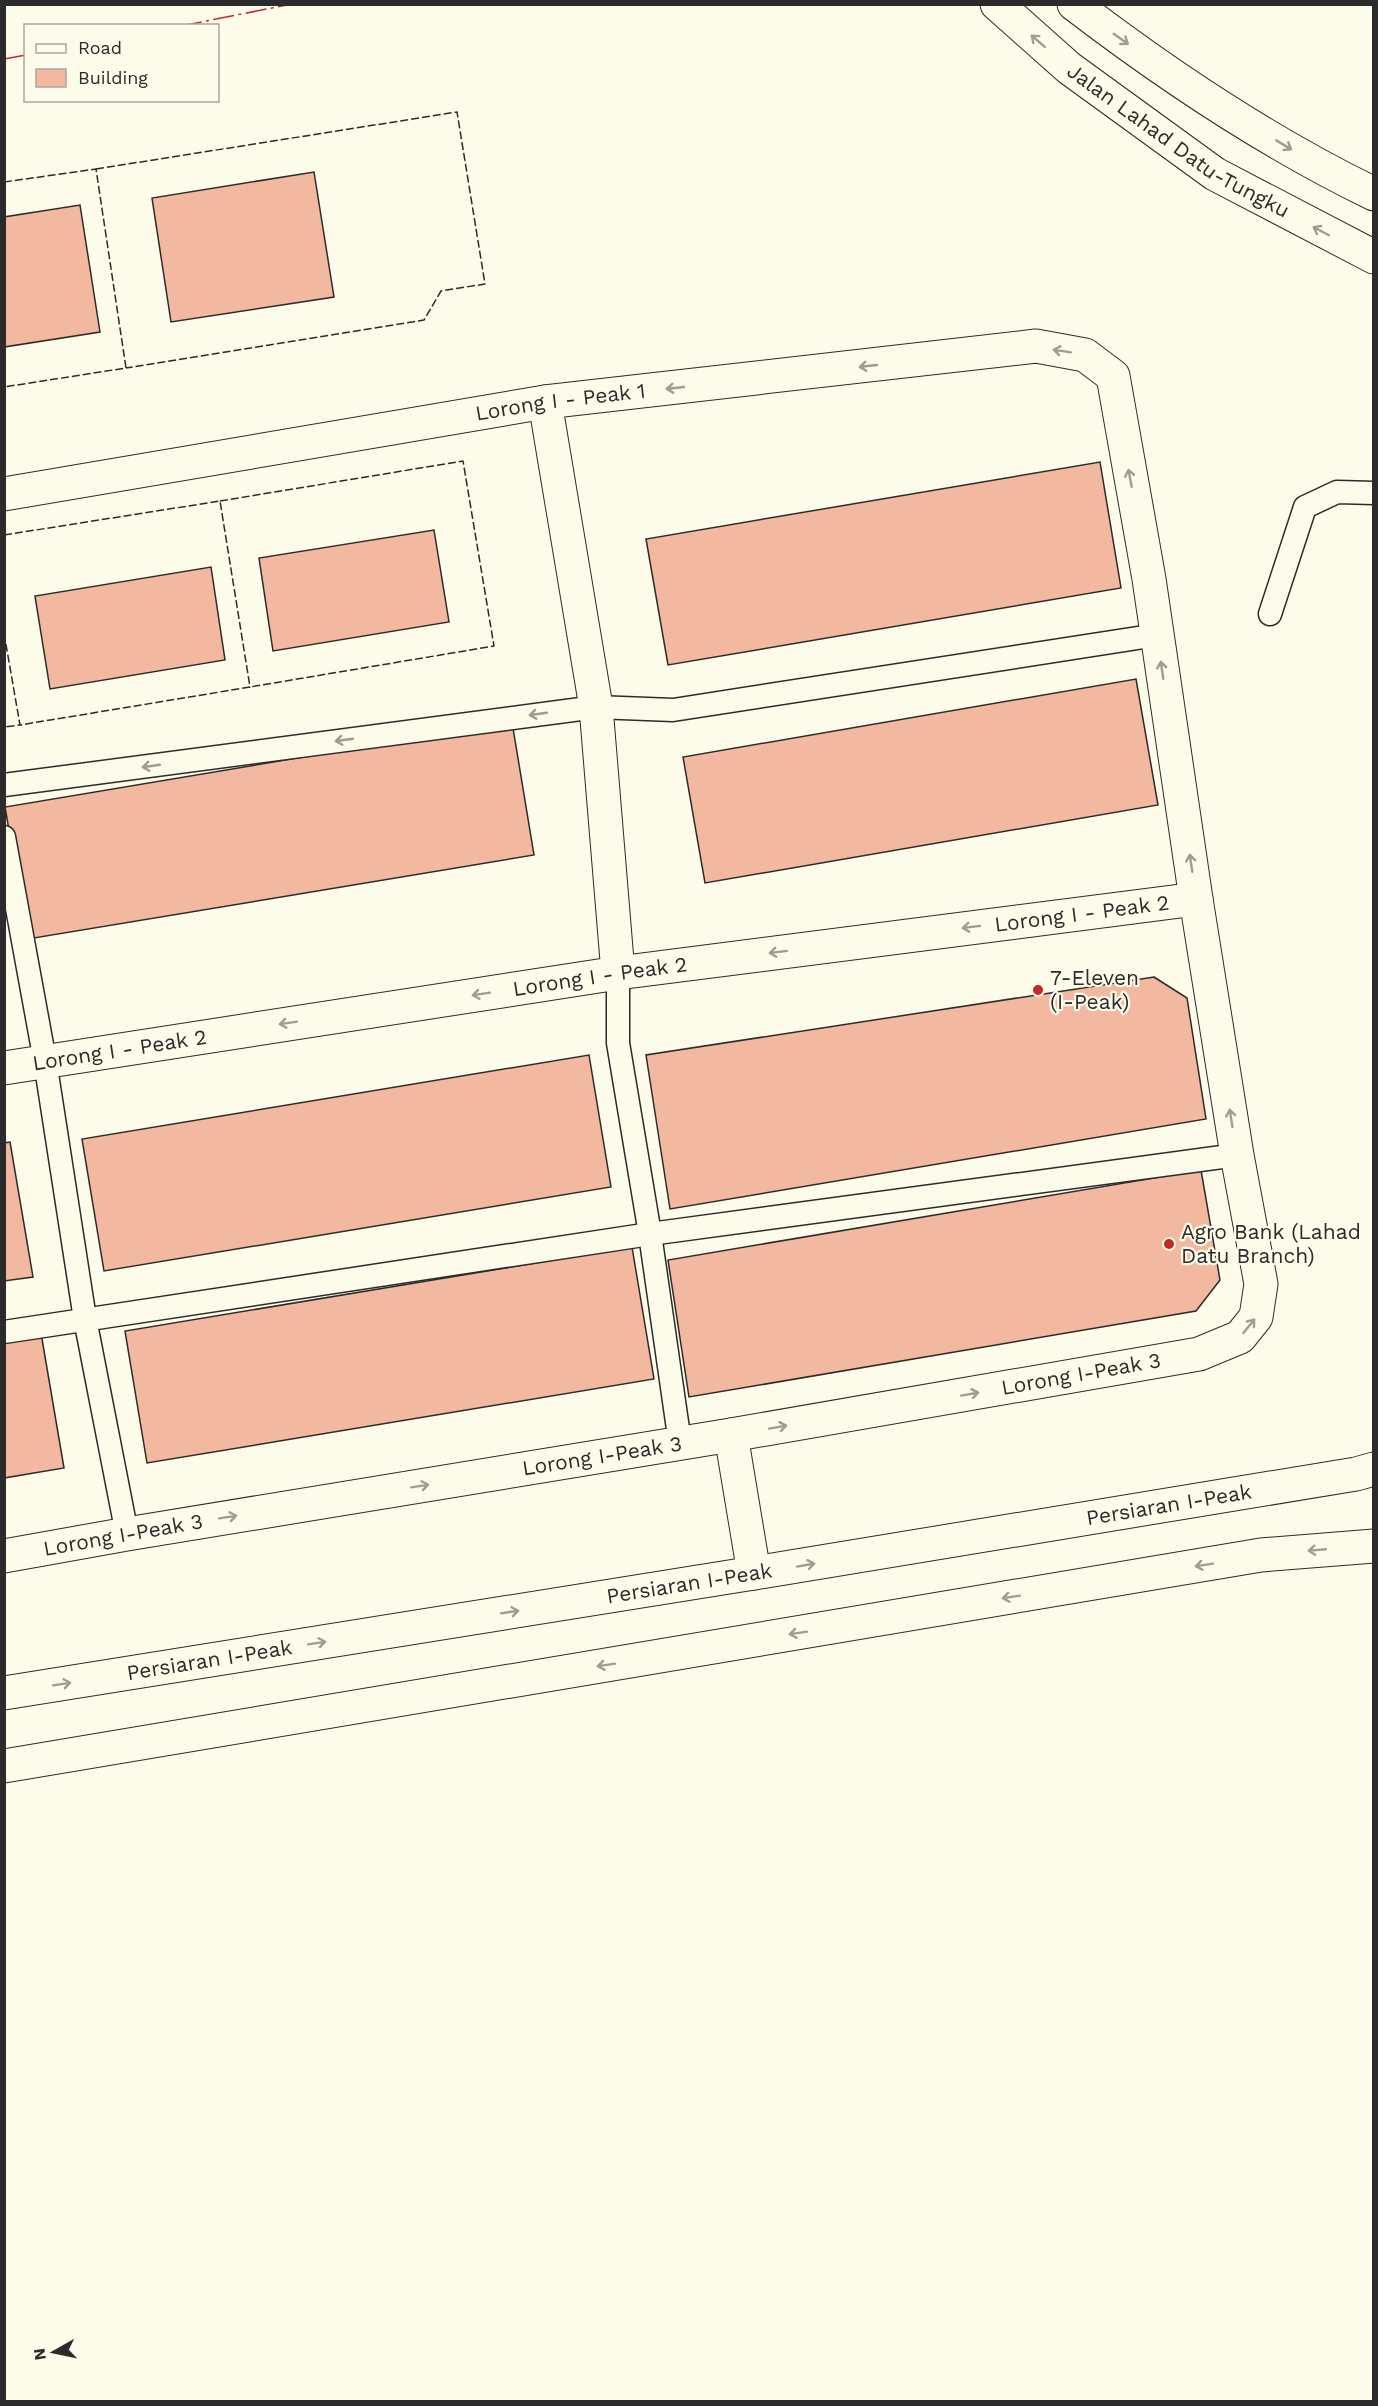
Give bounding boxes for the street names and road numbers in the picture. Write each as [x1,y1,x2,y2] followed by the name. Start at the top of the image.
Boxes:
[1062,58,1294,223] street label: Jalan Lahad Datu-Tungku
[473,378,647,426] street label: Lorong I - Peak 1
[993,890,1171,937] street label: Lorong I - Peak 2
[511,951,689,1001] street label: Lorong I - Peak 2
[31,1024,208,1075] street label: Lorong I - Peak 2
[999,1347,1163,1400] street label: Lorong I-Peak 3
[520,1431,684,1480] street label: Lorong I-Peak 3
[1084,1478,1253,1530] street label: Persiaran I-Peak
[41,1508,205,1561] street label: Lorong I-Peak 3
[605,1557,774,1608] street label: Persiaran I-Peak
[125,1634,294,1685] street label: Persiaran I-Peak

